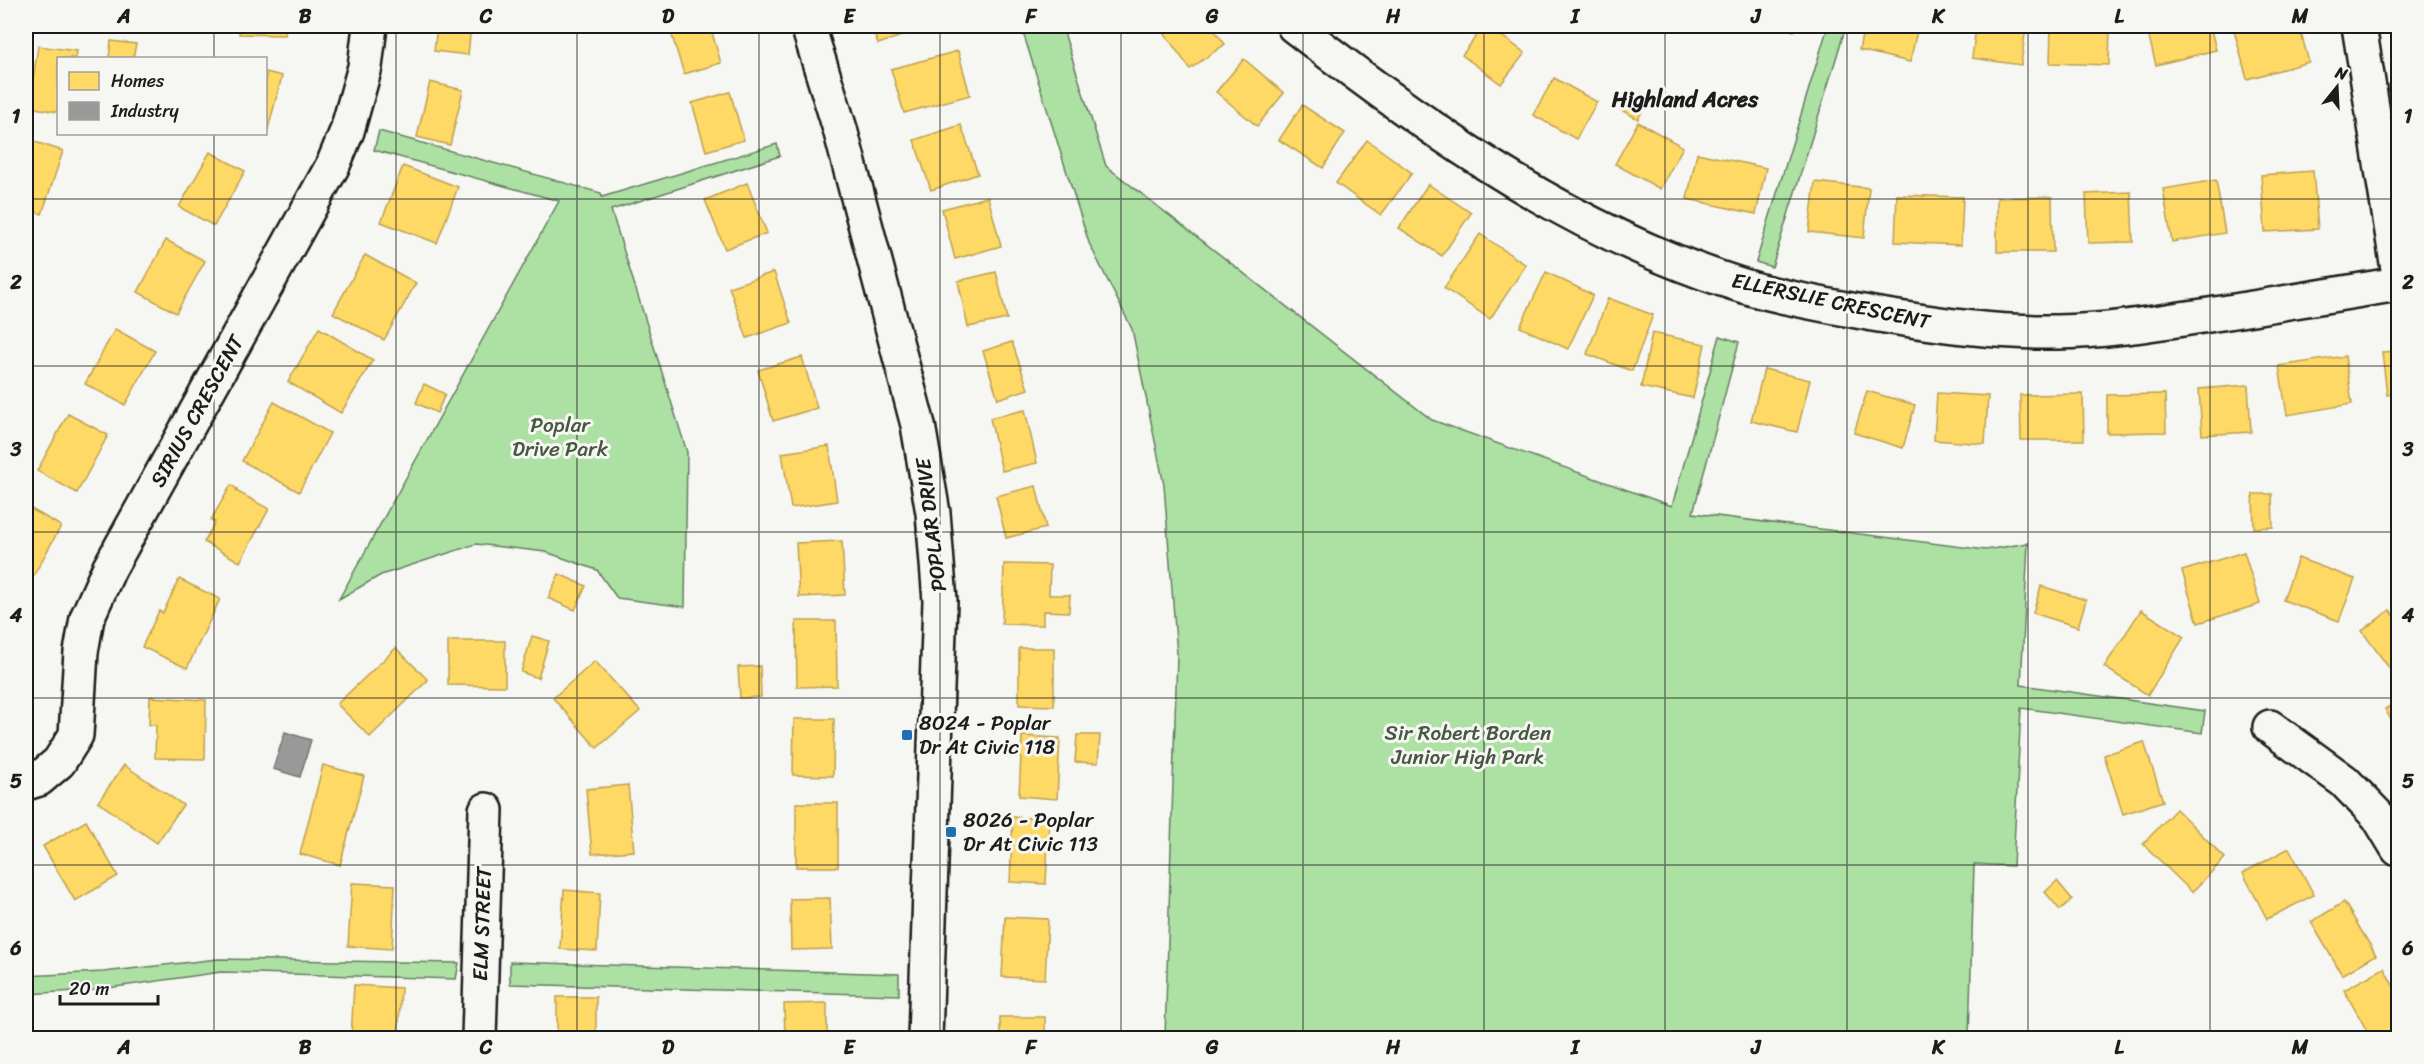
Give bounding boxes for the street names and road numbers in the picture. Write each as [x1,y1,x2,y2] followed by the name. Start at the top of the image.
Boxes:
[1728,261,1935,341] street label: ELLERSLIE CRESCENT
[139,326,255,494] street label: SIRIUS CRESCENT
[904,455,958,594] street label: POPLAR DRIVE
[461,865,503,982] street label: ELM STREET

